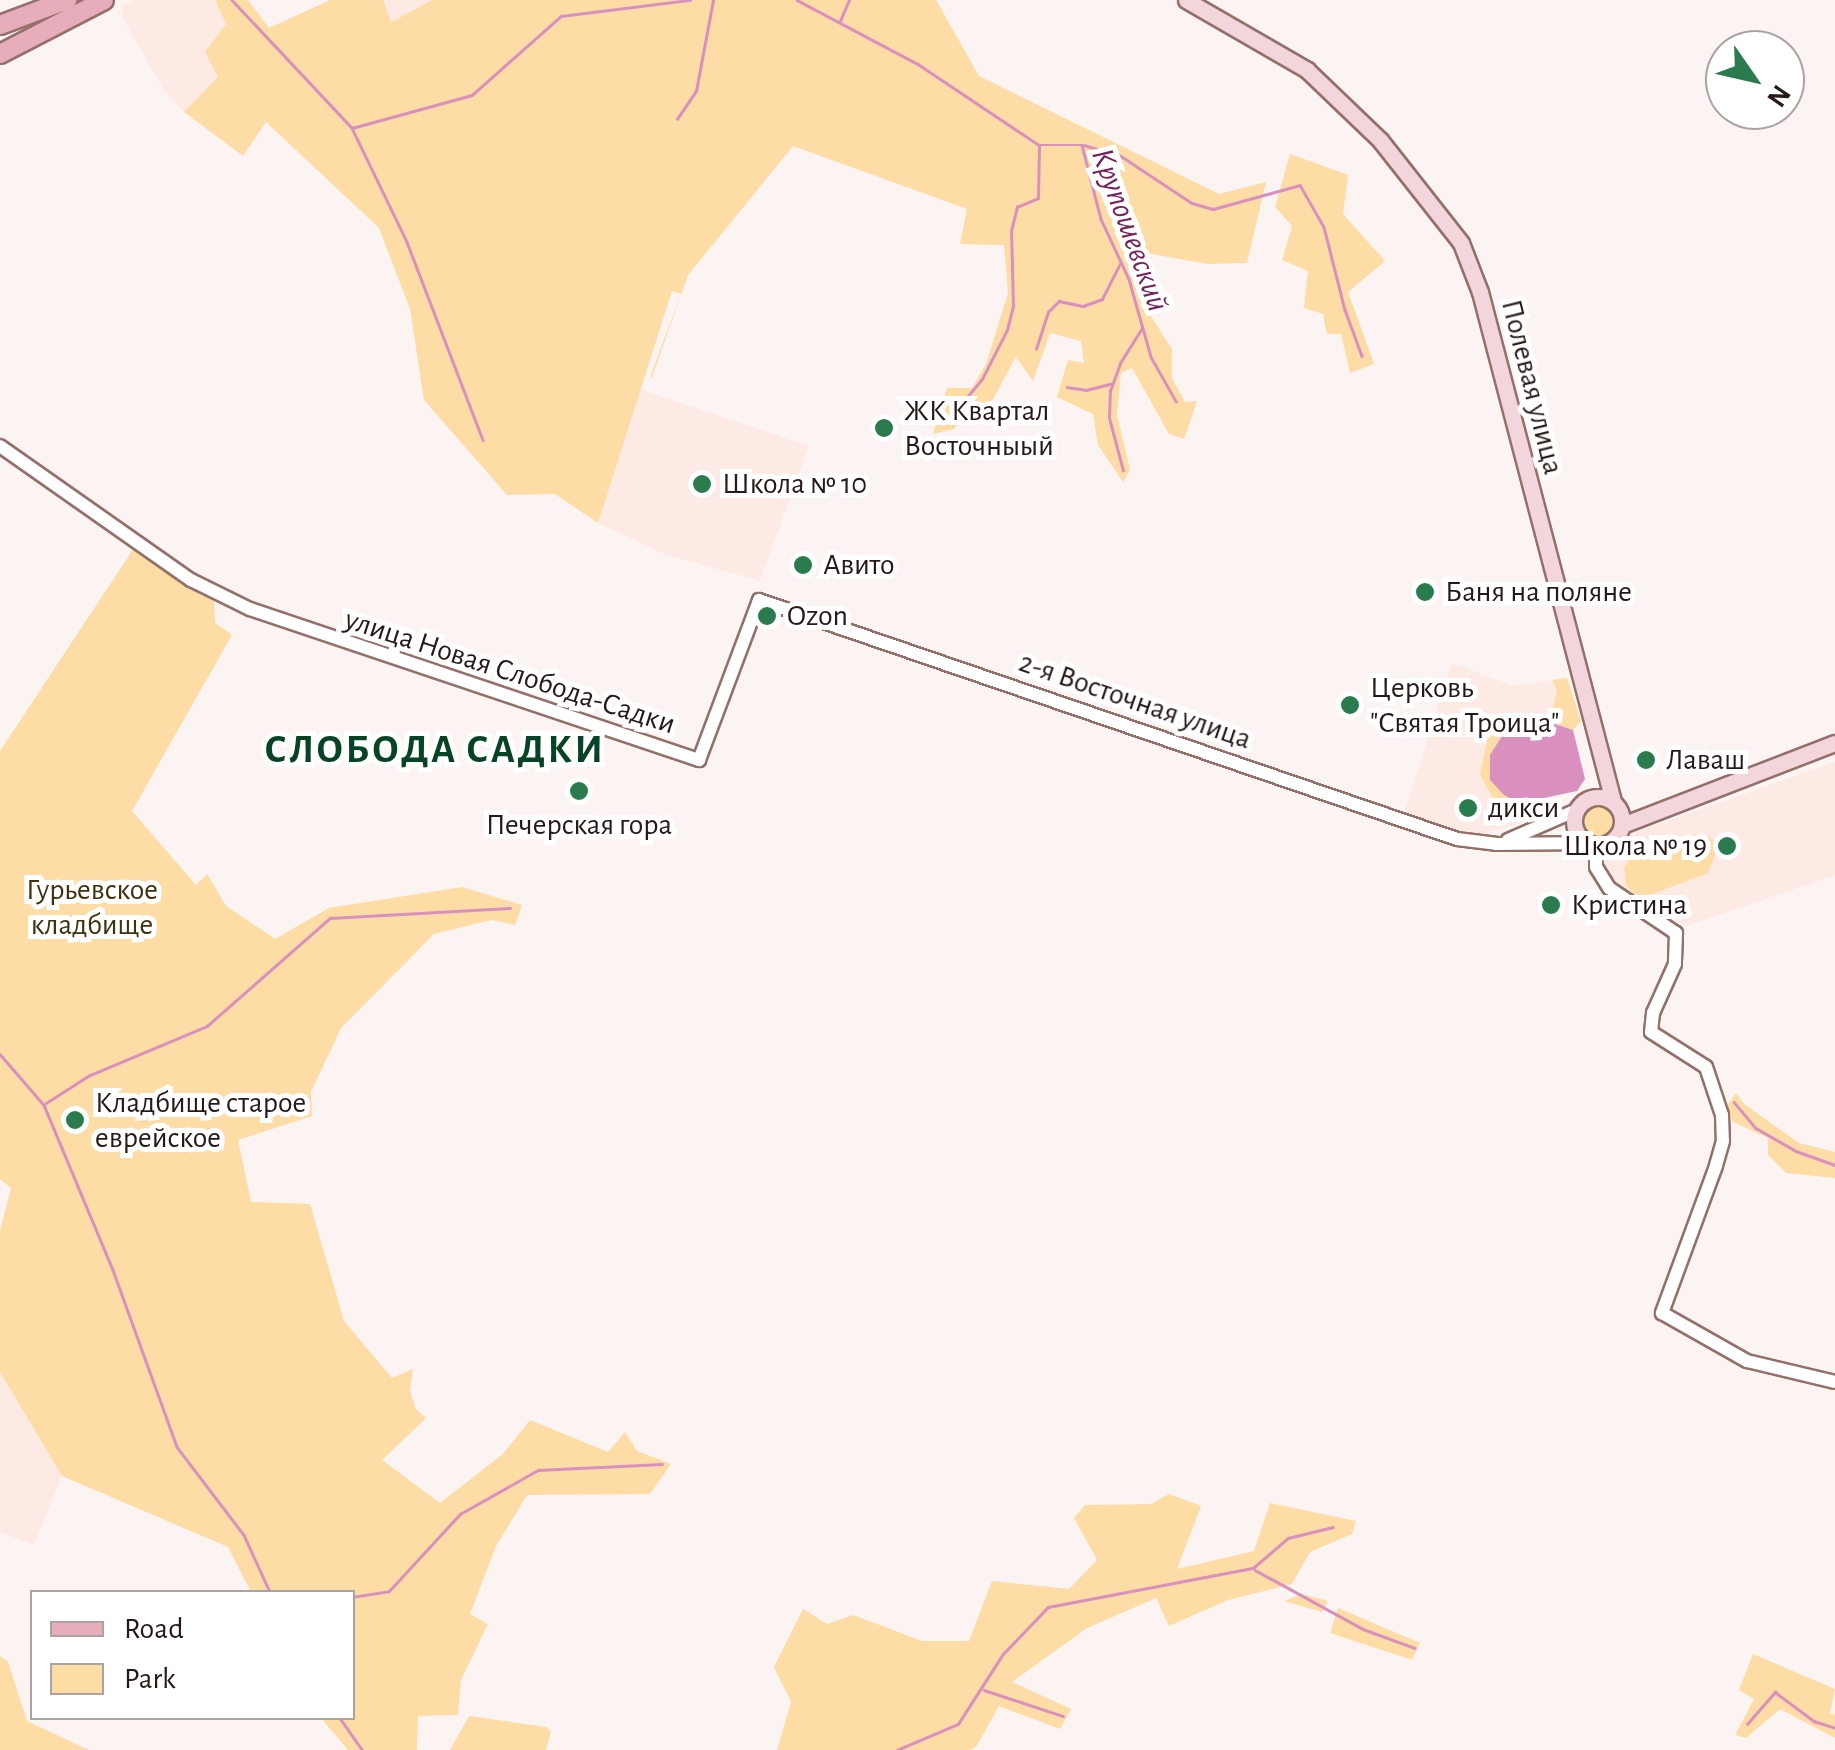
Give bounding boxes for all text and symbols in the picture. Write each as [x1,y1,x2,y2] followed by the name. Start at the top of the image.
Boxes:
[1705,30,1805,130] north arrow
[1761,80,1795,112] text: N
[1083,143,1177,317] water label: Крупошевский
[1493,296,1571,478] street label: Полевая улица
[904,393,1054,464] place label: ЖК Квартал Восточныый
[873,417,895,439] marker: ЖК Квартал Восточныый
[722,466,867,502] place label: Школа № 10
[691,473,713,495] marker: Школа № 10
[823,547,894,583] place label: Авито
[792,554,814,576] marker: Авито
[1445,574,1632,610] place label: Баня на поляне
[1414,581,1436,603] marker: Баня на поляне
[787,598,848,634] place label: Ozon
[340,602,680,742] street label: улица Новая Слобода-Садки
[756,605,778,627] marker: Ozon
[1014,644,1256,758] street label: 2-я Восточная улица
[1370,670,1559,740] place label: Церковь "Святая Троица"
[1339,694,1361,716] marker: Церковь "Святая Троица"
[265,726,605,774] district label: СЛОБОДА САДКИ
[1666,742,1745,778] place label: Лаваш
[1635,749,1657,771] marker: Лаваш
[568,780,590,802] marker: Печерская гора
[1488,790,1559,826] place label: дикси
[1457,797,1479,819] marker: дикси
[486,807,672,843] place label: Печерская гора
[1564,828,1707,864] place label: Школа № 19
[1716,835,1738,857] marker: Школа № 19
[26,872,158,942] park label: Гурьевское кладбище
[1571,887,1687,923] place label: Кристина
[1540,894,1562,916] marker: Кристина
[95,1085,306,1156] place label: Кладбище старое еврейское
[64,1109,86,1131] marker: Кладбище старое еврейское
[30,1590,355,1720] legend
[124,1614,184,1644] text: Road
[124,1664,176,1694] text: Park

